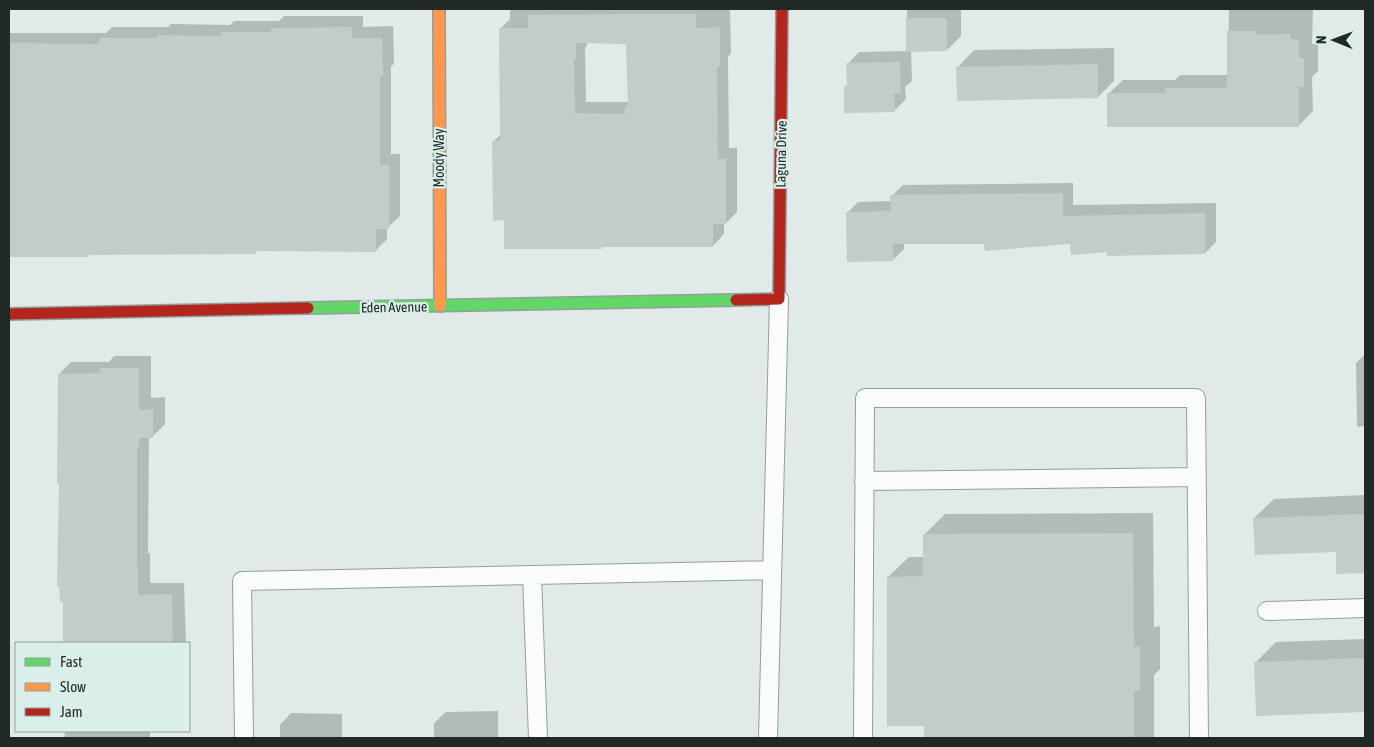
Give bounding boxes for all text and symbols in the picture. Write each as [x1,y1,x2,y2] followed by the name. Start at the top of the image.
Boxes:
[1309,15,1359,65] north arrow
[1313,36,1329,44] text: N
[772,120,790,188] street label: Laguna Drive
[431,128,447,187] street label: Moody Way
[361,298,427,316] street label: Eden Avenue
[15,642,190,732] legend
[60,653,82,670] text: Fast
[60,678,86,695] text: Slow
[60,703,83,720] text: Jam

